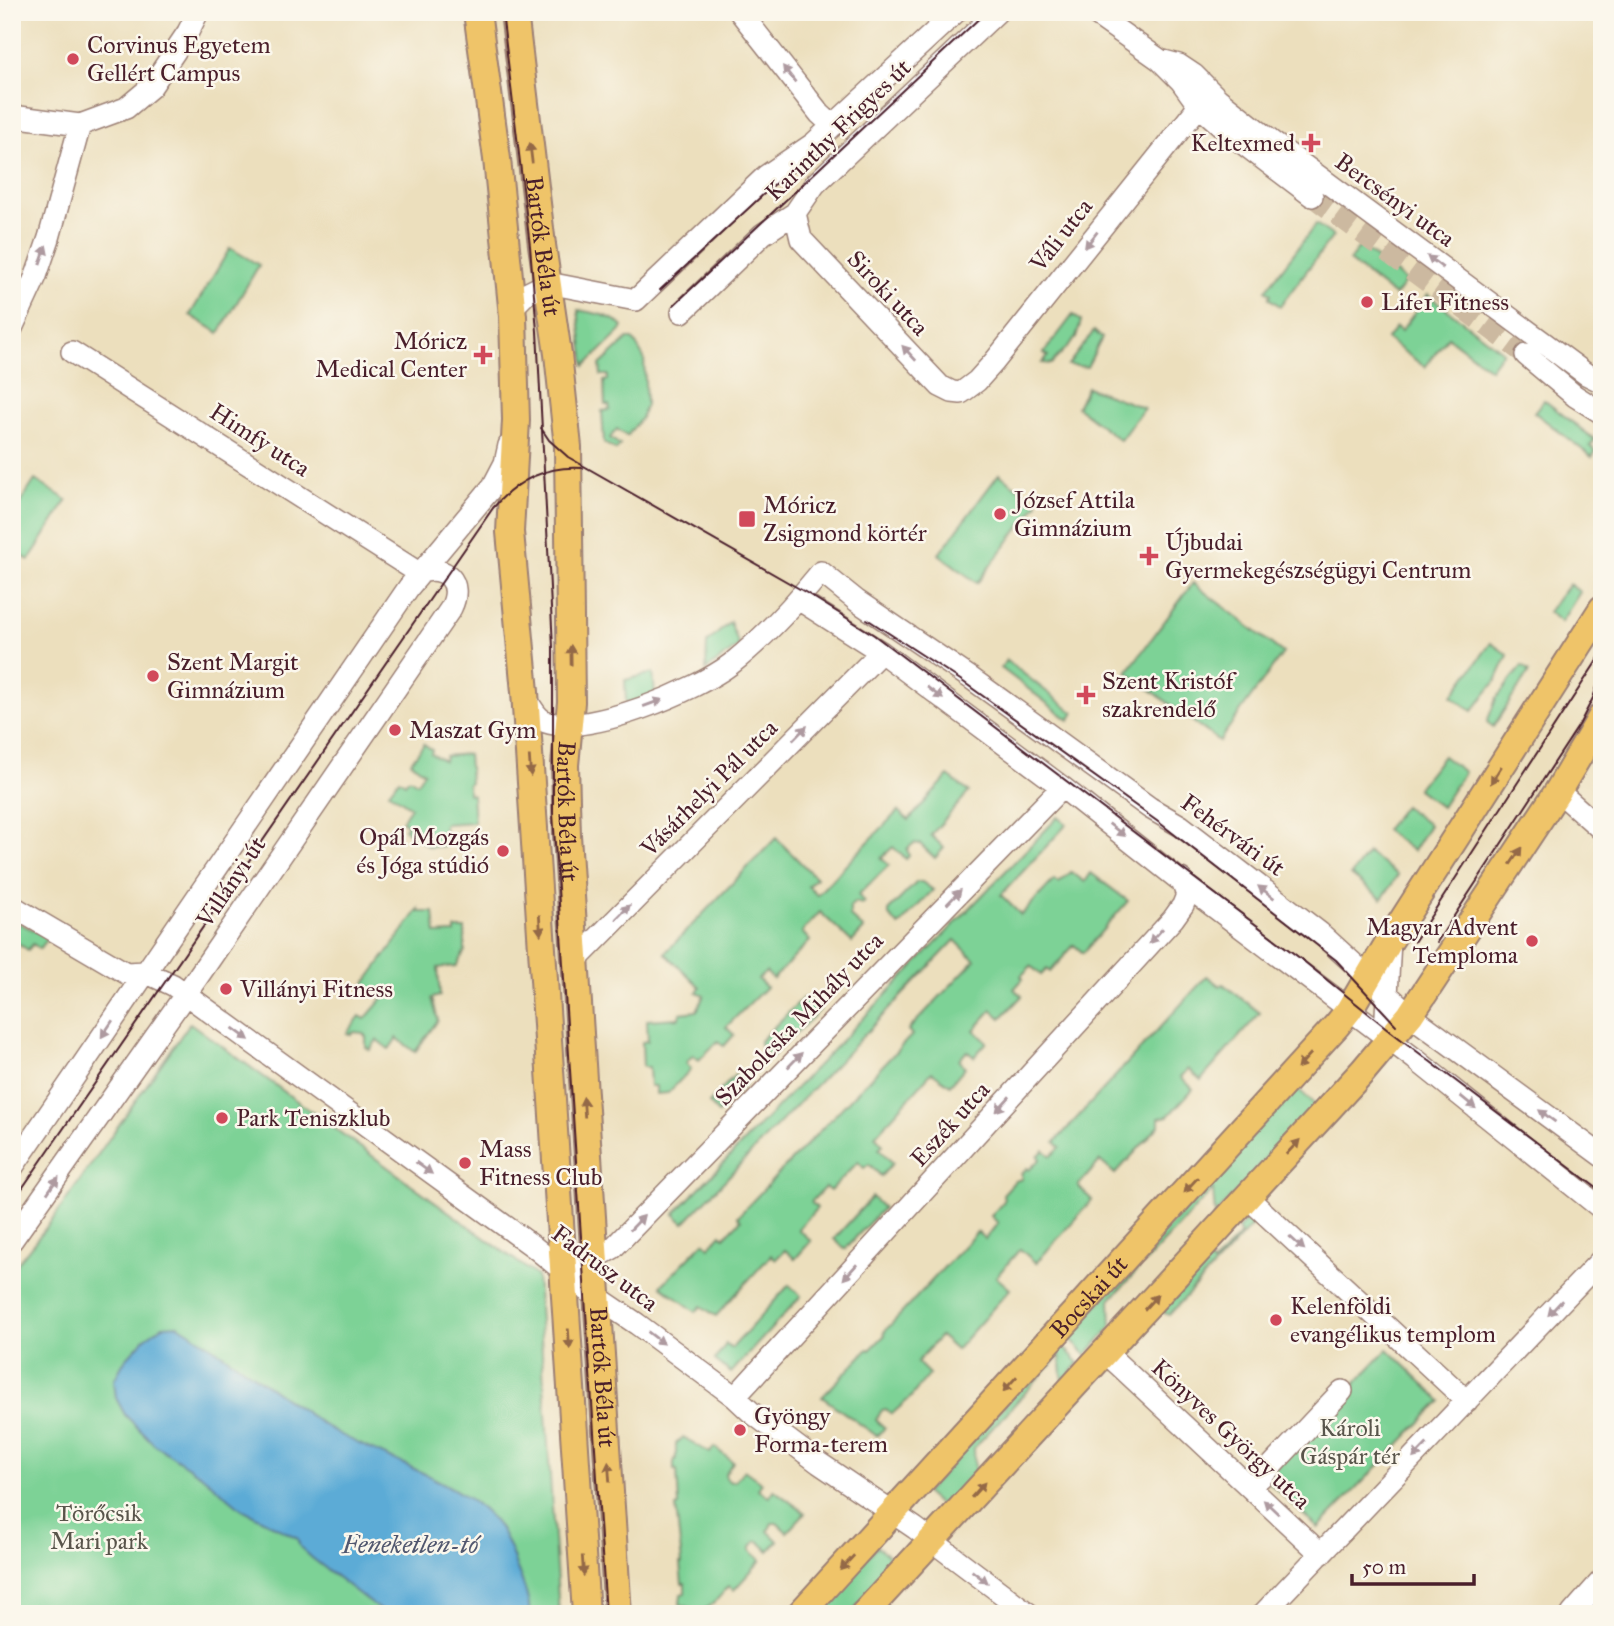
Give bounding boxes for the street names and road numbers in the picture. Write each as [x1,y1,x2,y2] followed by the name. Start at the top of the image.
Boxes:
[759,52,918,207] street label: Karinthy Frigyes út
[1329,146,1461,254] street label: Bercsényi utca
[519,175,567,319] street label: Bartók Béla út
[1022,192,1099,278] street label: Váli utca
[841,244,936,343] street label: Siroki utca
[204,396,317,484] street label: Himfy utca
[633,713,784,864] street label: Vásárhelyi Pál utca
[550,740,585,883] street label: Bartók Béla út
[1175,787,1291,883] street label: Fehérvári út
[189,830,273,934] street label: Villányi út
[709,925,890,1112] street label: Szabolcska Mihály utca
[904,1074,997,1173] street label: Eszék utca
[546,1218,665,1318] street label: Fadrusz utca
[1044,1249,1135,1345] street label: Bocskai út
[583,1306,622,1449] street label: Bartók Béla út
[1145,1352,1318,1516] street label: Könyves György utca

